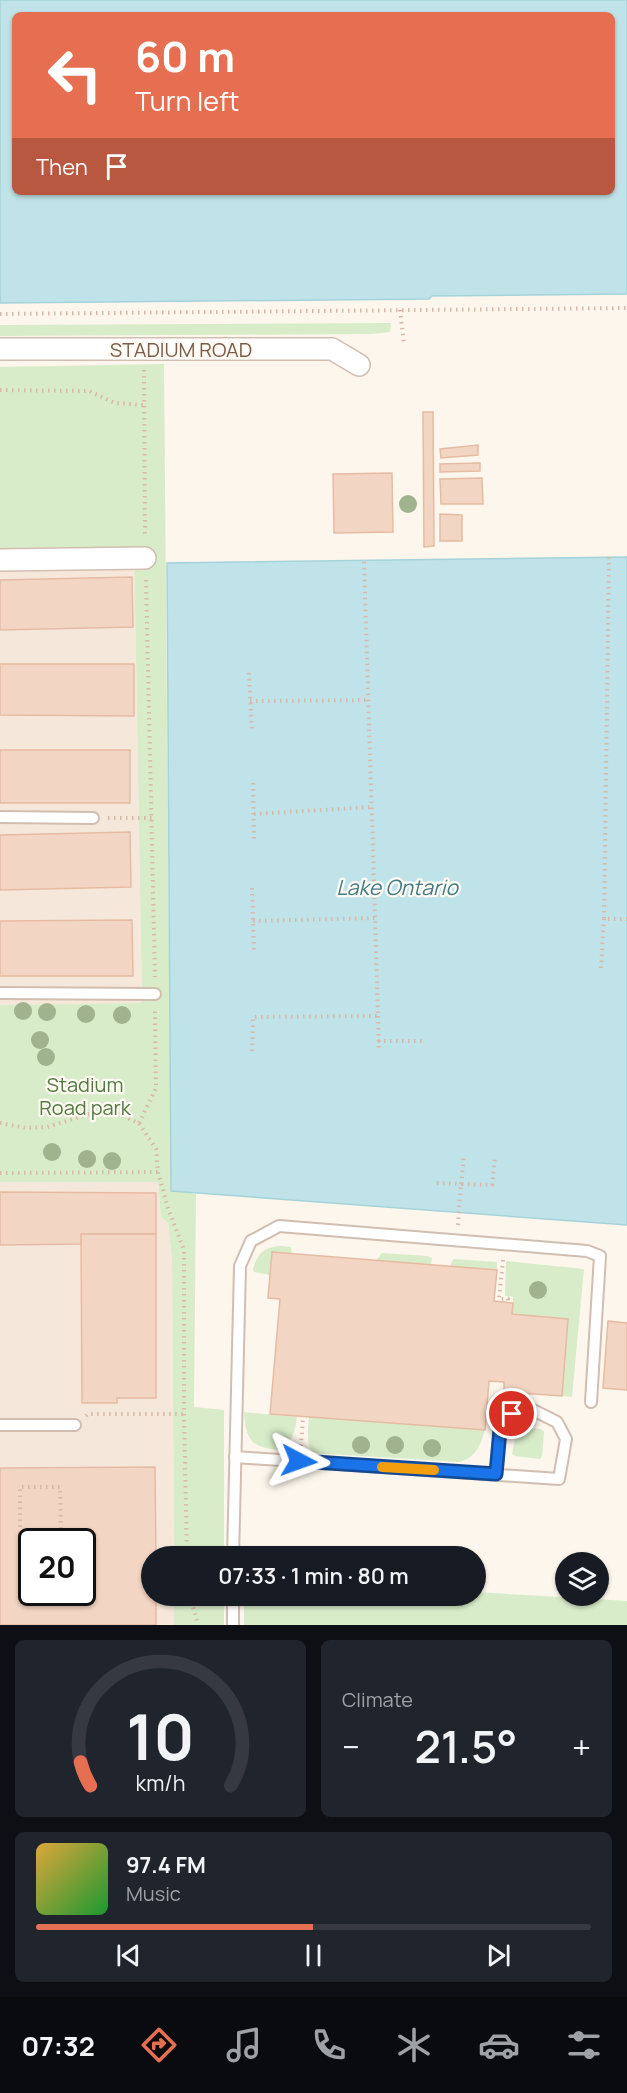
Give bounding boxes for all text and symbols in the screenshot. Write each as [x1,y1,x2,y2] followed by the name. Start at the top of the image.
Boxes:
[135,27,235,85] text: 60 m
[36,36,114,114] icon: left
[135,82,239,119] text: Turn left
[100,150,133,183] icon: arrive
[36,152,88,182] text: Then
[110,336,252,363] street label: STADIUM ROAD
[336,873,459,901] water label: Lake Ontario
[39,1071,132,1121] park label: Stadium Road park
[486,1388,537,1439] pin
[495,1397,528,1430] icon: arrive
[267,1429,331,1493] position arrow
[18,1528,96,1606] speed limit sign: 20
[555,1552,609,1606] map controls
[555,1552,609,1606] button: layers
[218,1561,409,1591] text: 07:33 · 1 min · 80 m
[342,1686,413,1713] text: Climate
[126,1693,195,1779] text: 10
[414,1715,517,1777] text: 21.5°
[342,1724,360,1769] text: −
[572,1724,591,1769] text: +
[136,1768,185,1797] text: km/h
[126,1850,206,1880] text: 97.4 FM
[126,1880,181,1907] text: Music
[112,1939,145,1972] icon: previous
[297,1939,330,1972] icon: pause
[482,1939,515,1972] icon: next
[138,2024,180,2066] icon: directions
[223,2024,265,2066] icon: music
[308,2024,350,2066] icon: phone
[393,2024,435,2066] icon: climate
[478,2024,520,2066] icon: car
[563,2024,605,2066] icon: filters
[22,2027,95,2064] text: 07:32

